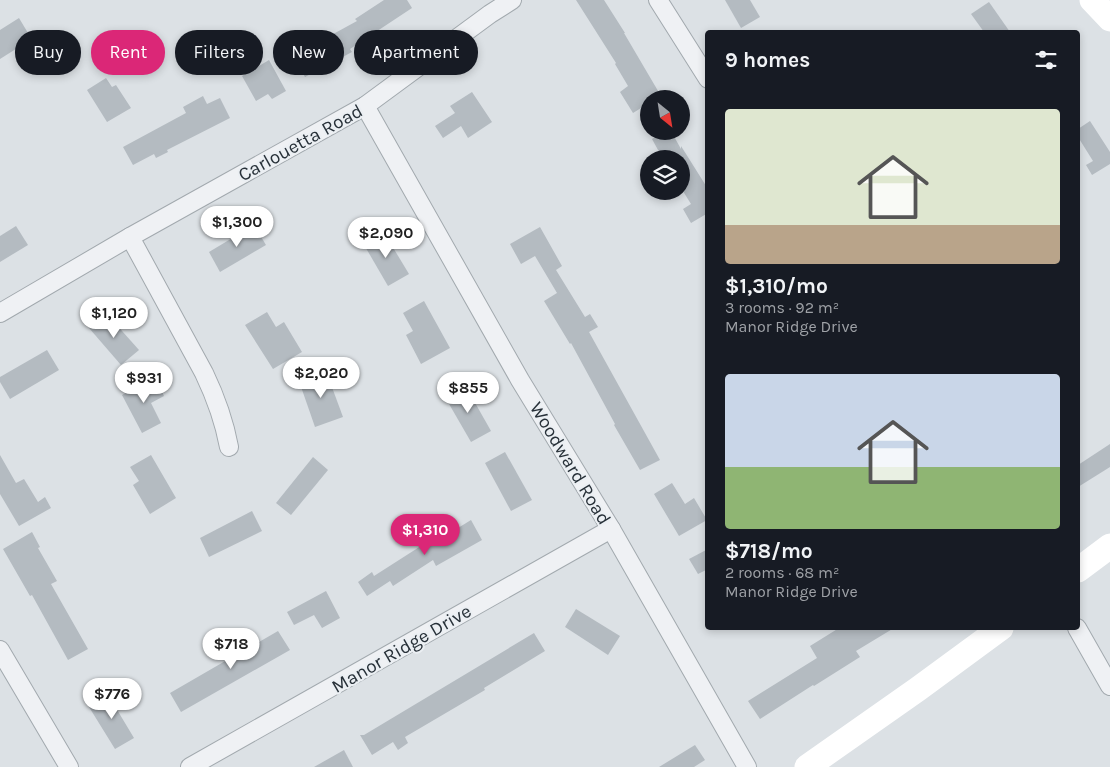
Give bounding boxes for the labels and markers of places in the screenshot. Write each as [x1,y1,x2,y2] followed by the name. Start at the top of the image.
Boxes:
[196,206,278,248] pin: $1,300
[345,216,427,259] pin: $2,090
[73,296,155,339] pin: $1,120
[280,356,362,399] pin: $2,020
[114,362,174,404] pin: $931
[438,372,498,414] pin: $855
[384,514,466,556] pin: $1,310
[201,628,261,670] pin: $718
[82,678,142,720] pin: $776

